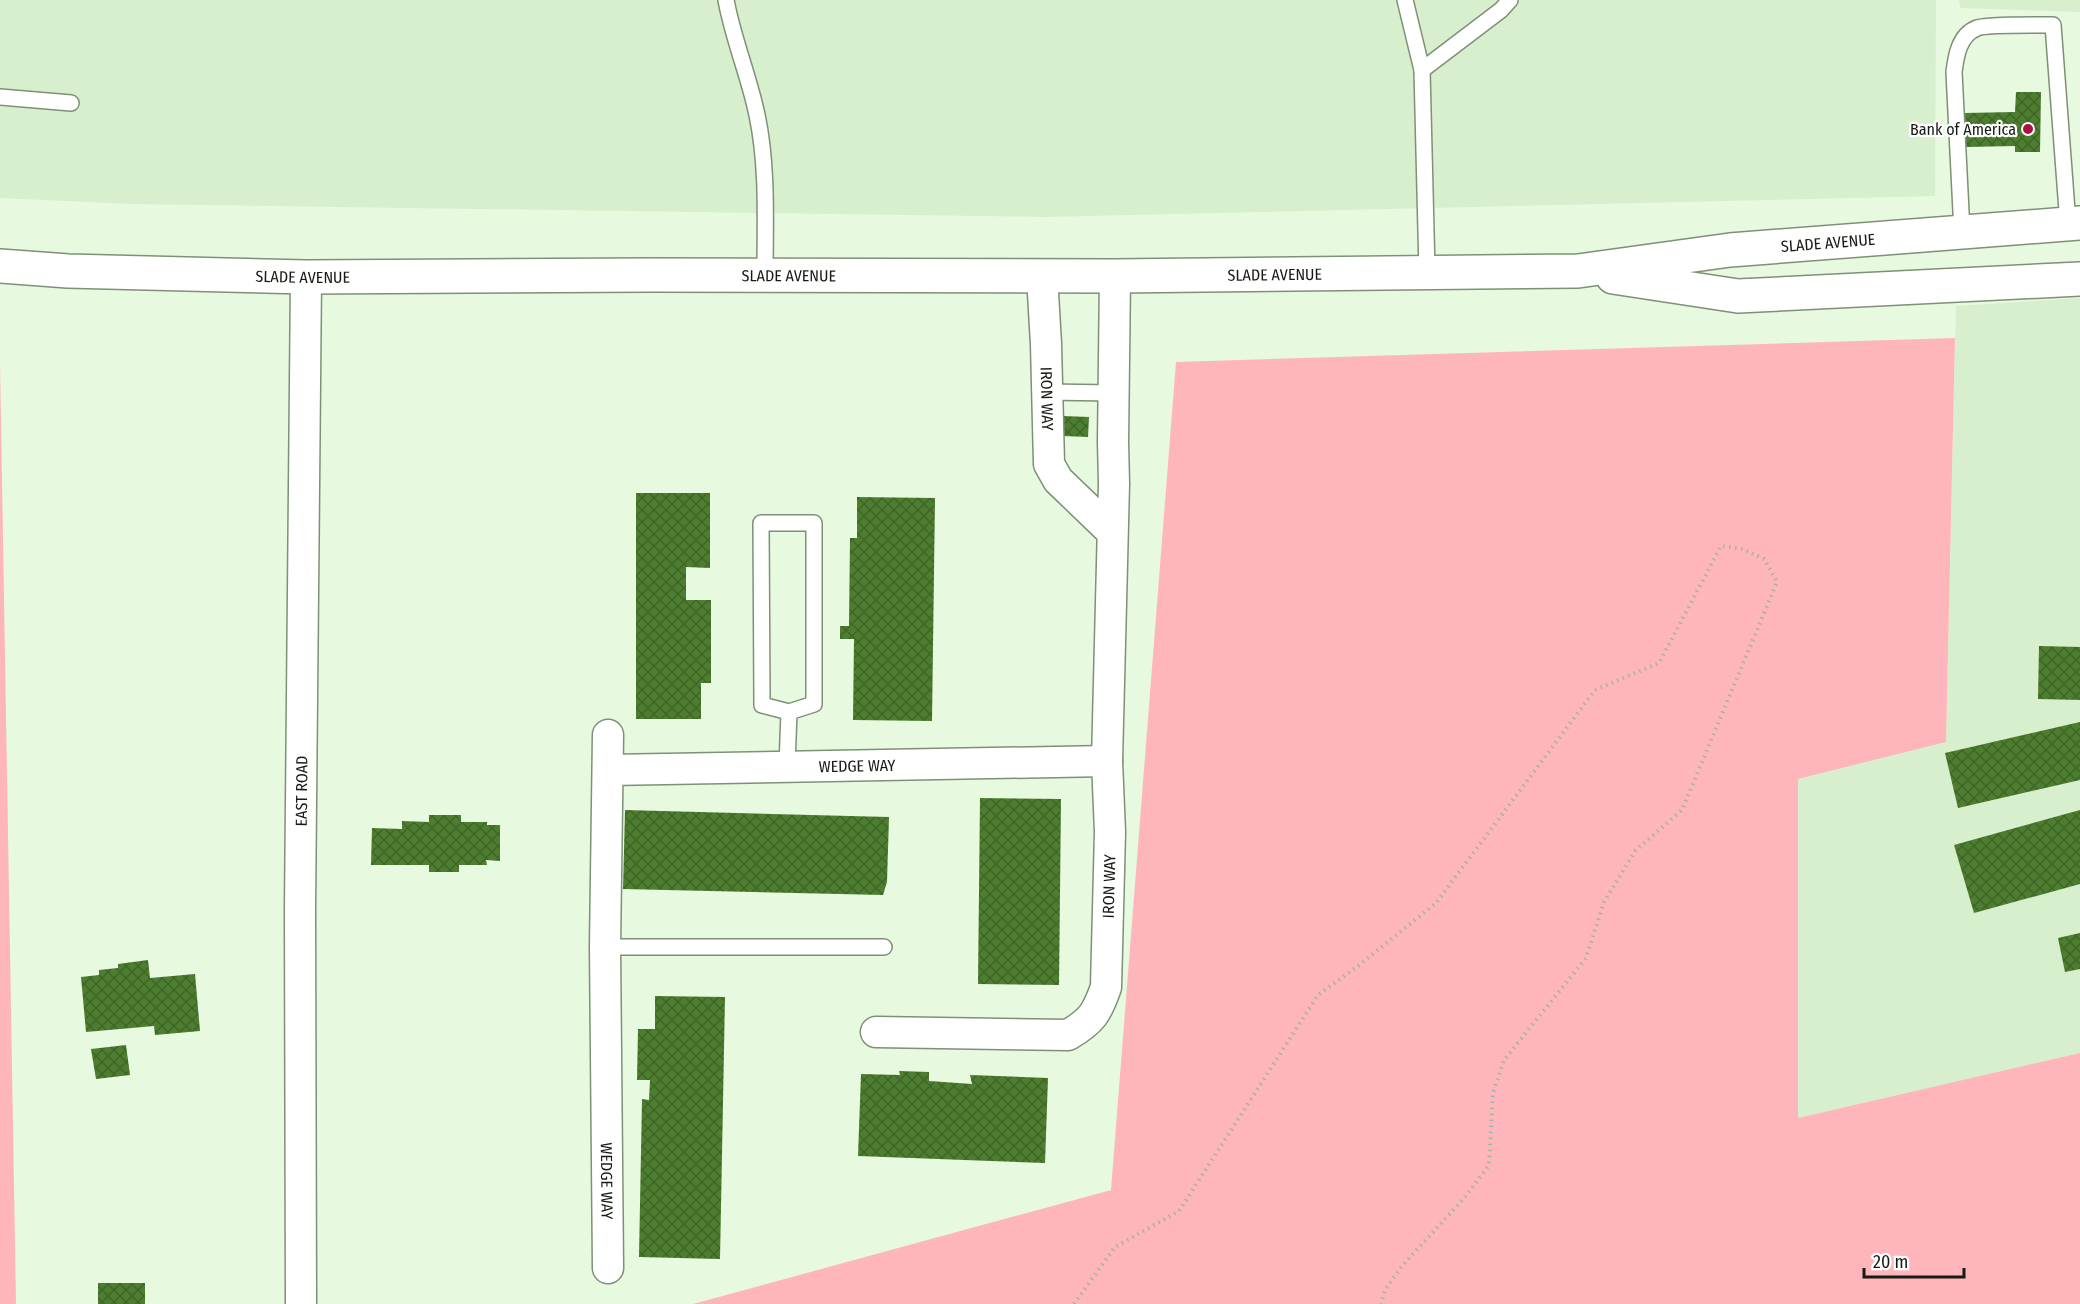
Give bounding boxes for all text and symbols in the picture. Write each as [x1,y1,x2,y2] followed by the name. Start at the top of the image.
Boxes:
[1910,120,2016,139] place label: Bank of America
[2021,122,2035,136] marker: Bank of America
[1780,230,1876,256] street label: SLADE AVENUE
[1227,265,1322,285] street label: SLADE AVENUE
[741,266,836,285] street label: SLADE AVENUE
[255,267,350,287] street label: SLADE AVENUE
[1037,367,1057,431] street label: IRON WAY
[292,755,311,827] street label: EAST ROAD
[818,756,896,776] street label: WEDGE WAY
[1099,854,1119,918] street label: IRON WAY
[597,1142,617,1220] street label: WEDGE WAY
[1864,1241,1964,1279] scale bar
[1873,1251,1908,1273] text: 20 m

